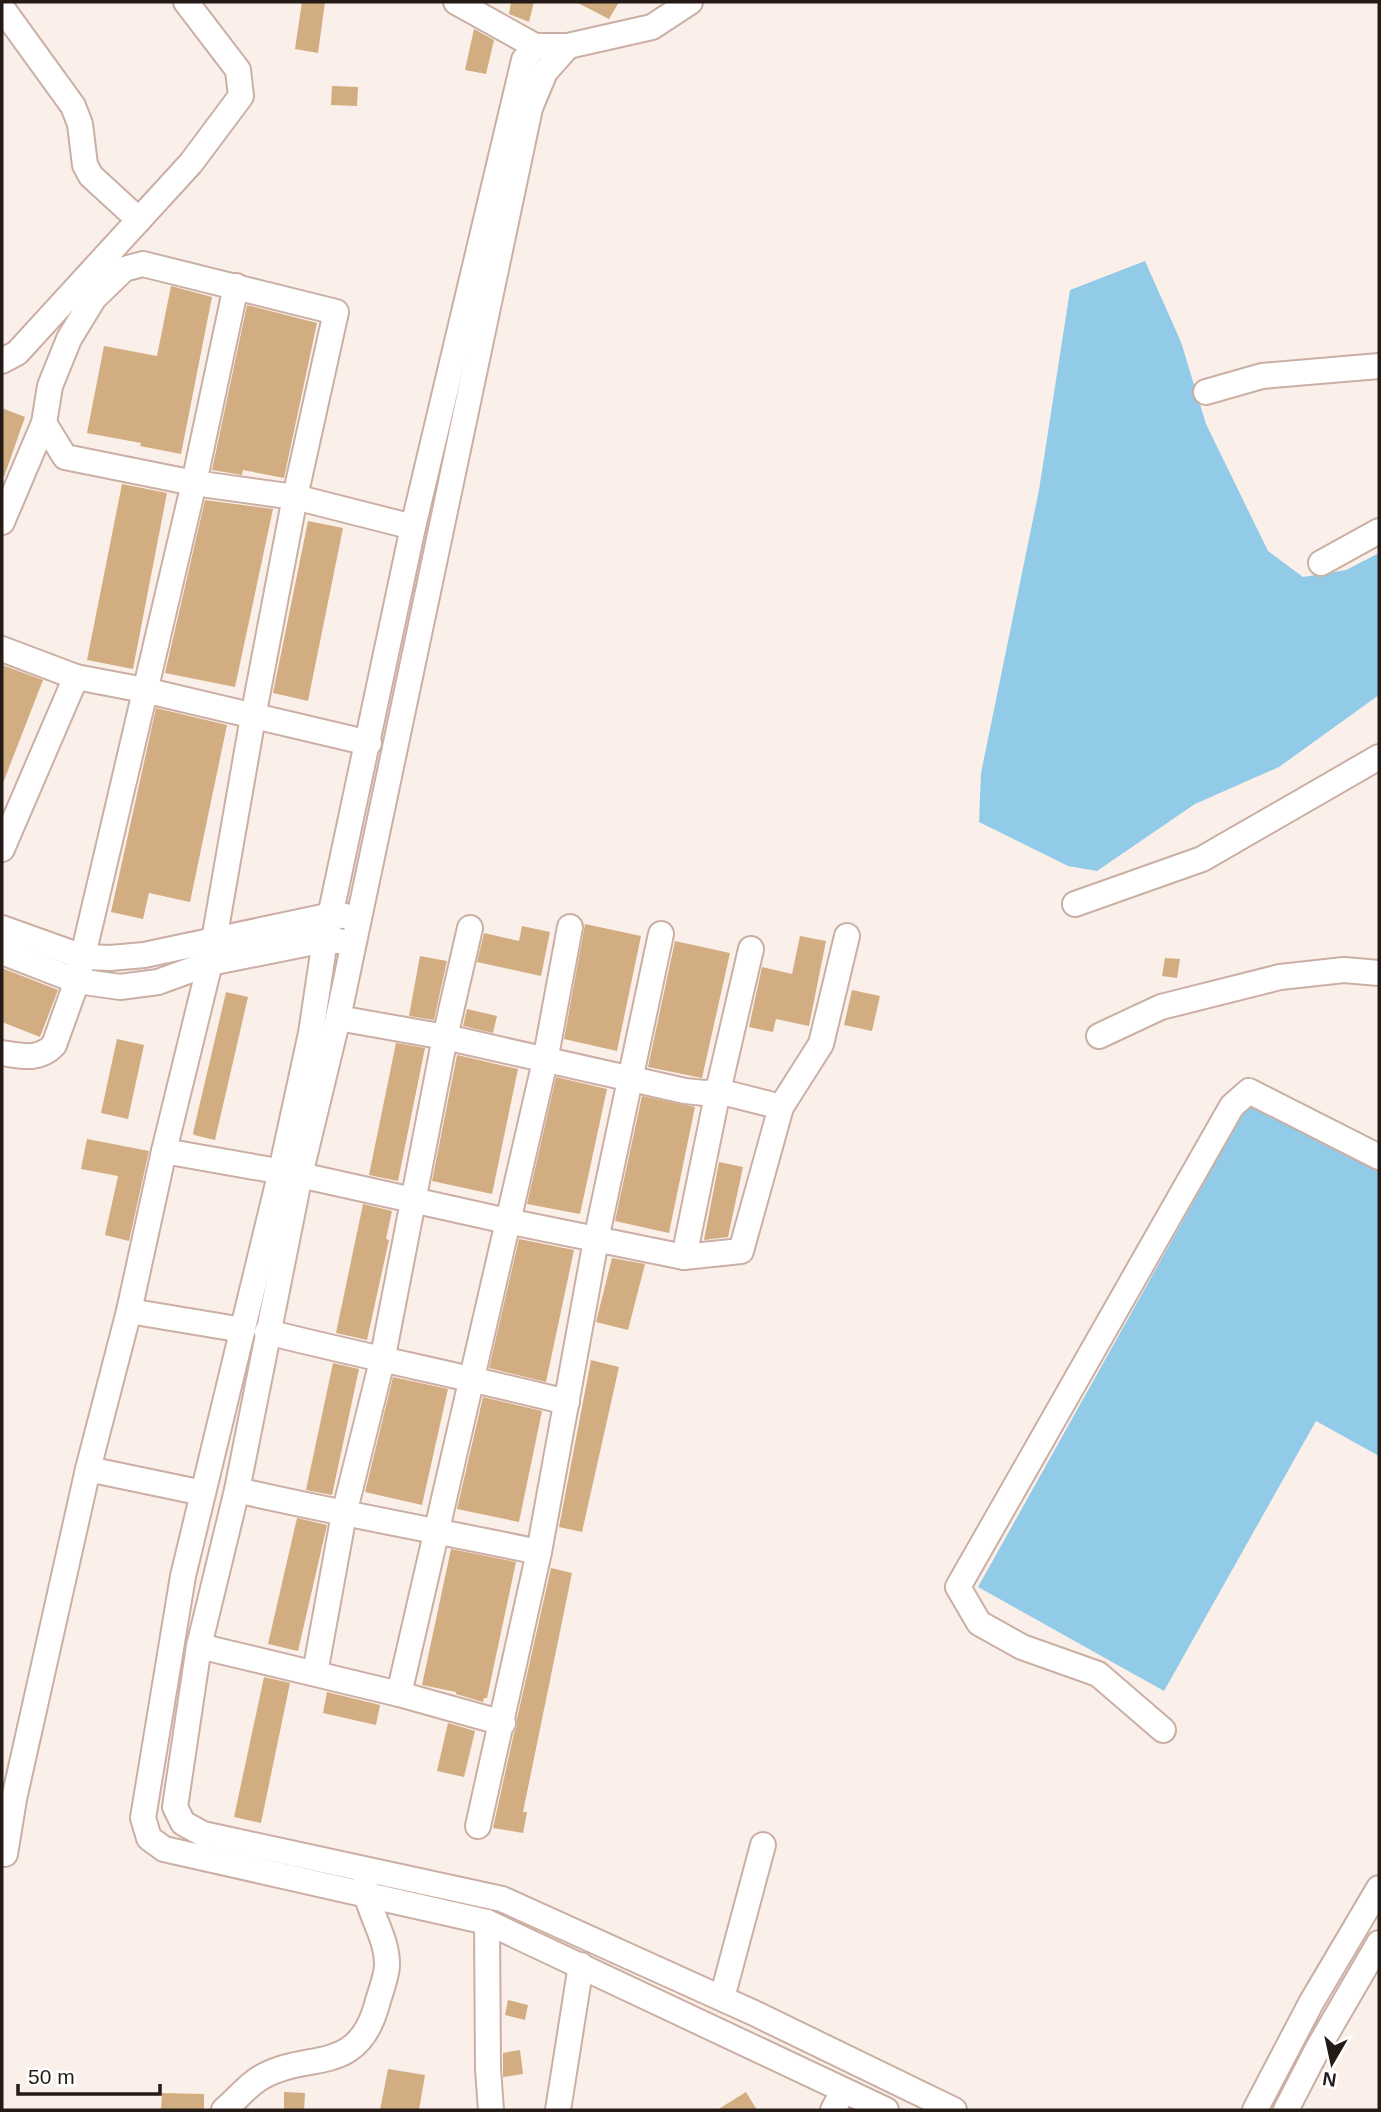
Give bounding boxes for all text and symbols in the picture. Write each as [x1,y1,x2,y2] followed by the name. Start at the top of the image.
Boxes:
[1297,2028,1367,2098] north arrow
[18,2052,159,2096] scale bar
[28,2065,75,2088] text: 50 m
[1321,2068,1338,2091] text: N

